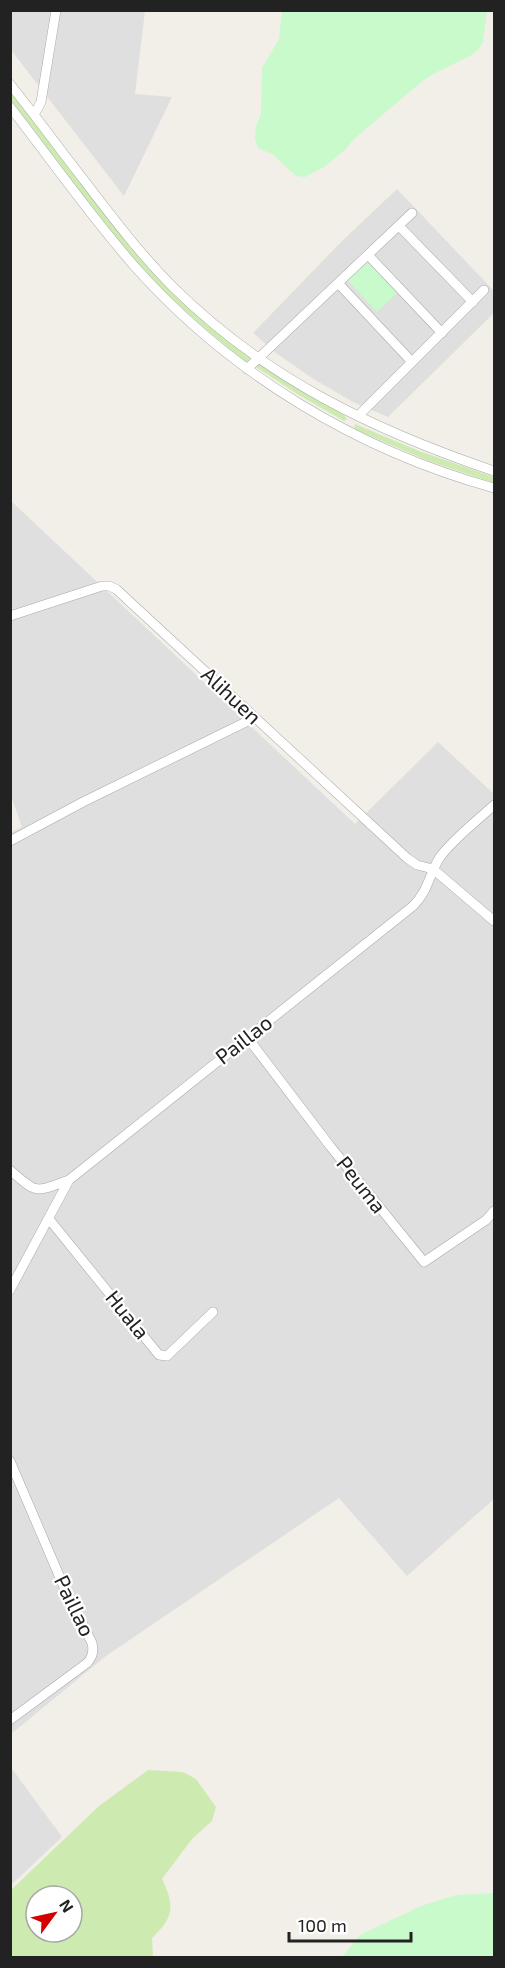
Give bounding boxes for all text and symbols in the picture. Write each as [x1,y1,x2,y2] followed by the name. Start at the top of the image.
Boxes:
[197,661,267,729] street label: Alihuen
[210,1009,276,1069] street label: Paillao
[332,1151,392,1218] street label: Peuma
[101,1285,155,1343] street label: Huala
[50,1571,101,1640] street label: Paillao
[24,1884,84,1944] north arrow
[56,1896,78,1916] text: N
[289,1905,410,1943] scale bar
[298,1914,347,1936] text: 100 m

